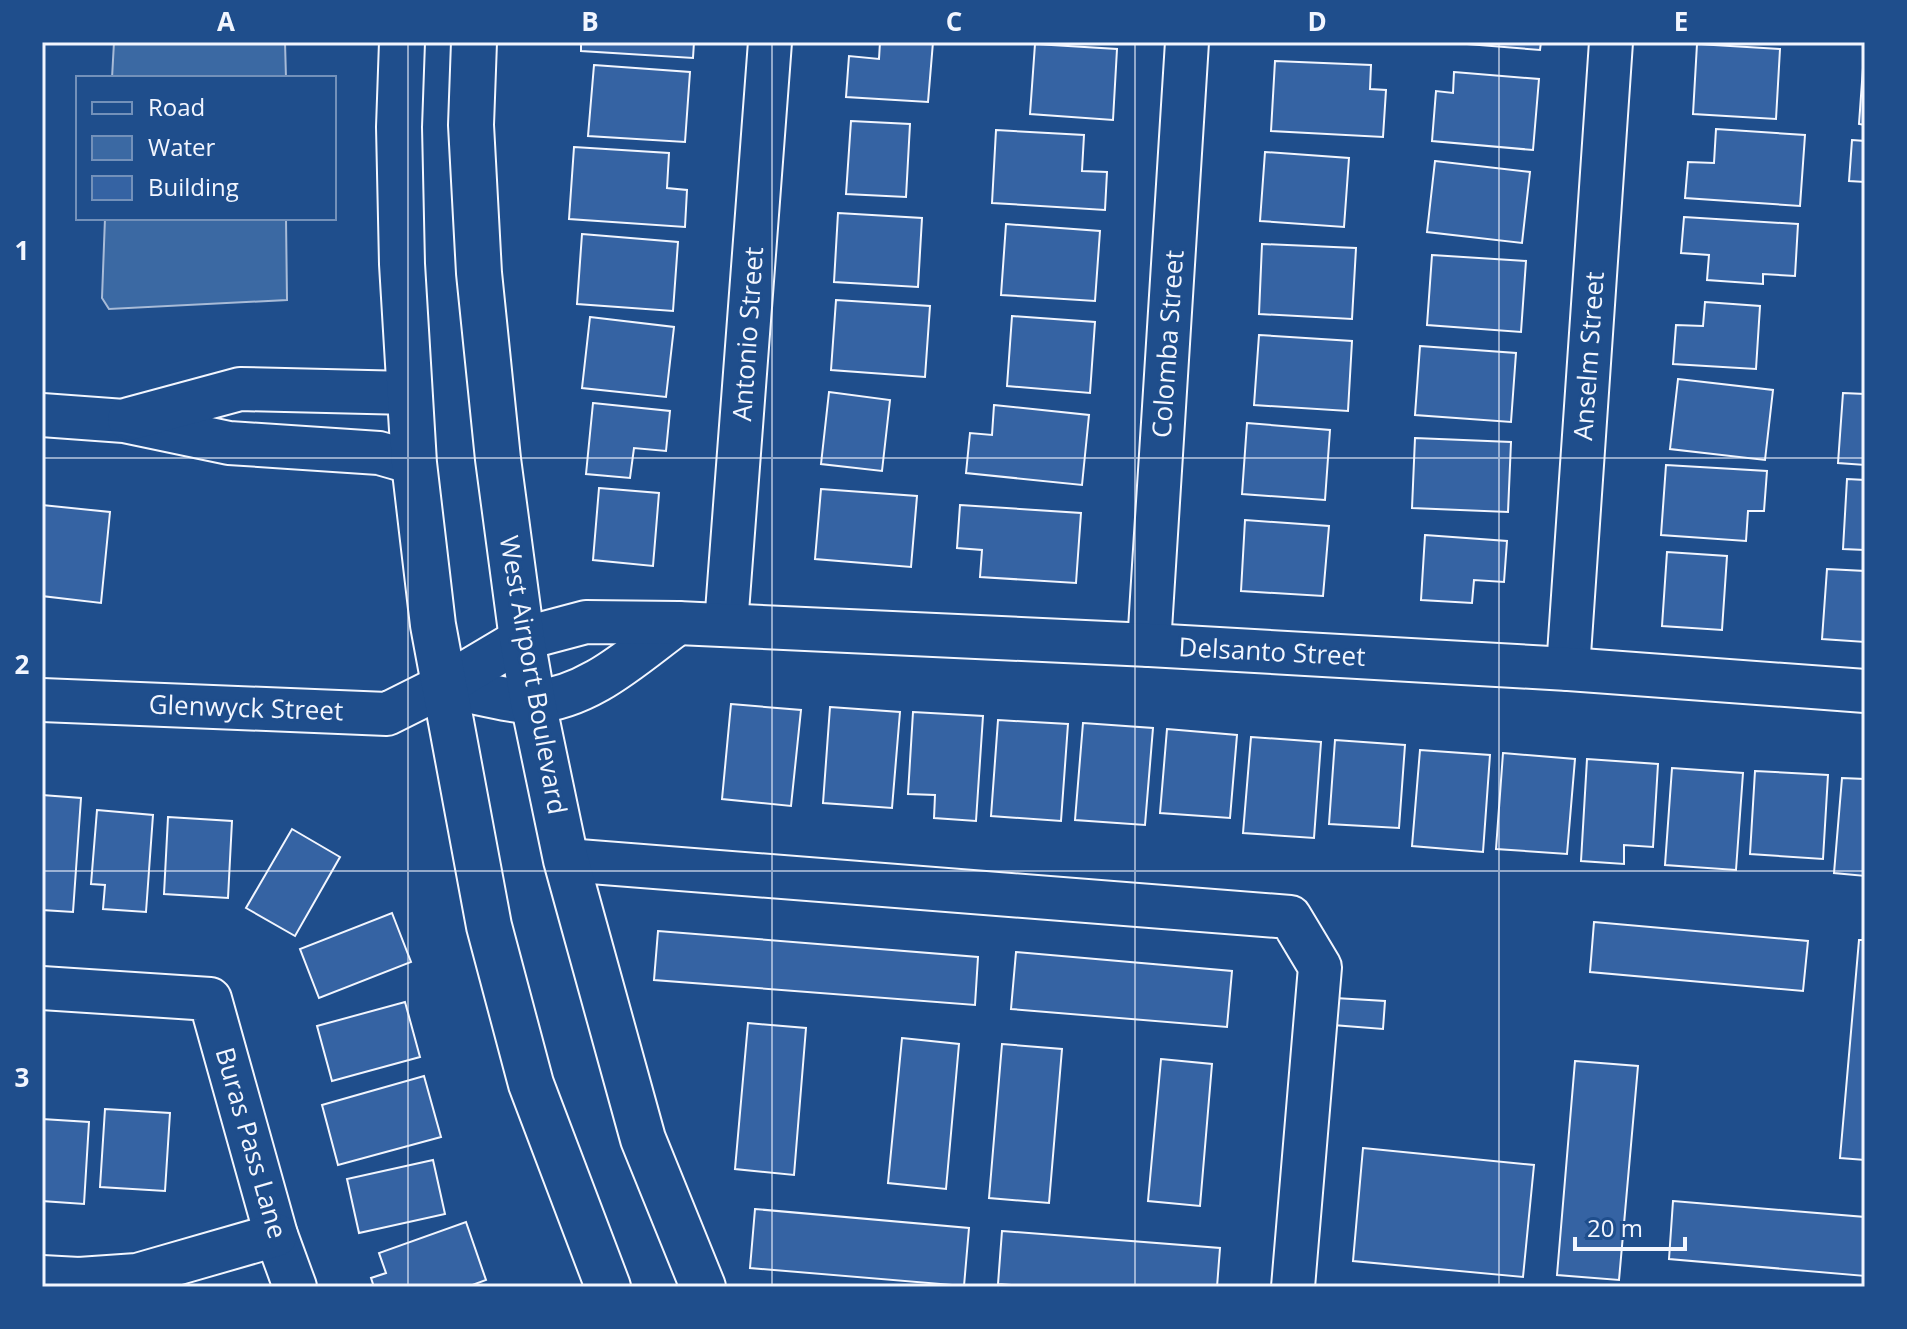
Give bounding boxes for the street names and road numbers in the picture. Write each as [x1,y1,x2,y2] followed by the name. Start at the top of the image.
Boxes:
[723,245,771,422] street label: Antonio Street
[1142,249,1192,439] street label: Colomba Street
[1564,270,1612,442] street label: Anselm Street
[492,533,576,817] street label: West Airport Boulevard
[1178,628,1366,674] street label: Delsanto Street
[148,686,344,728] street label: Glenwyck Street
[207,1043,296,1242] street label: Buras Pass Lane

